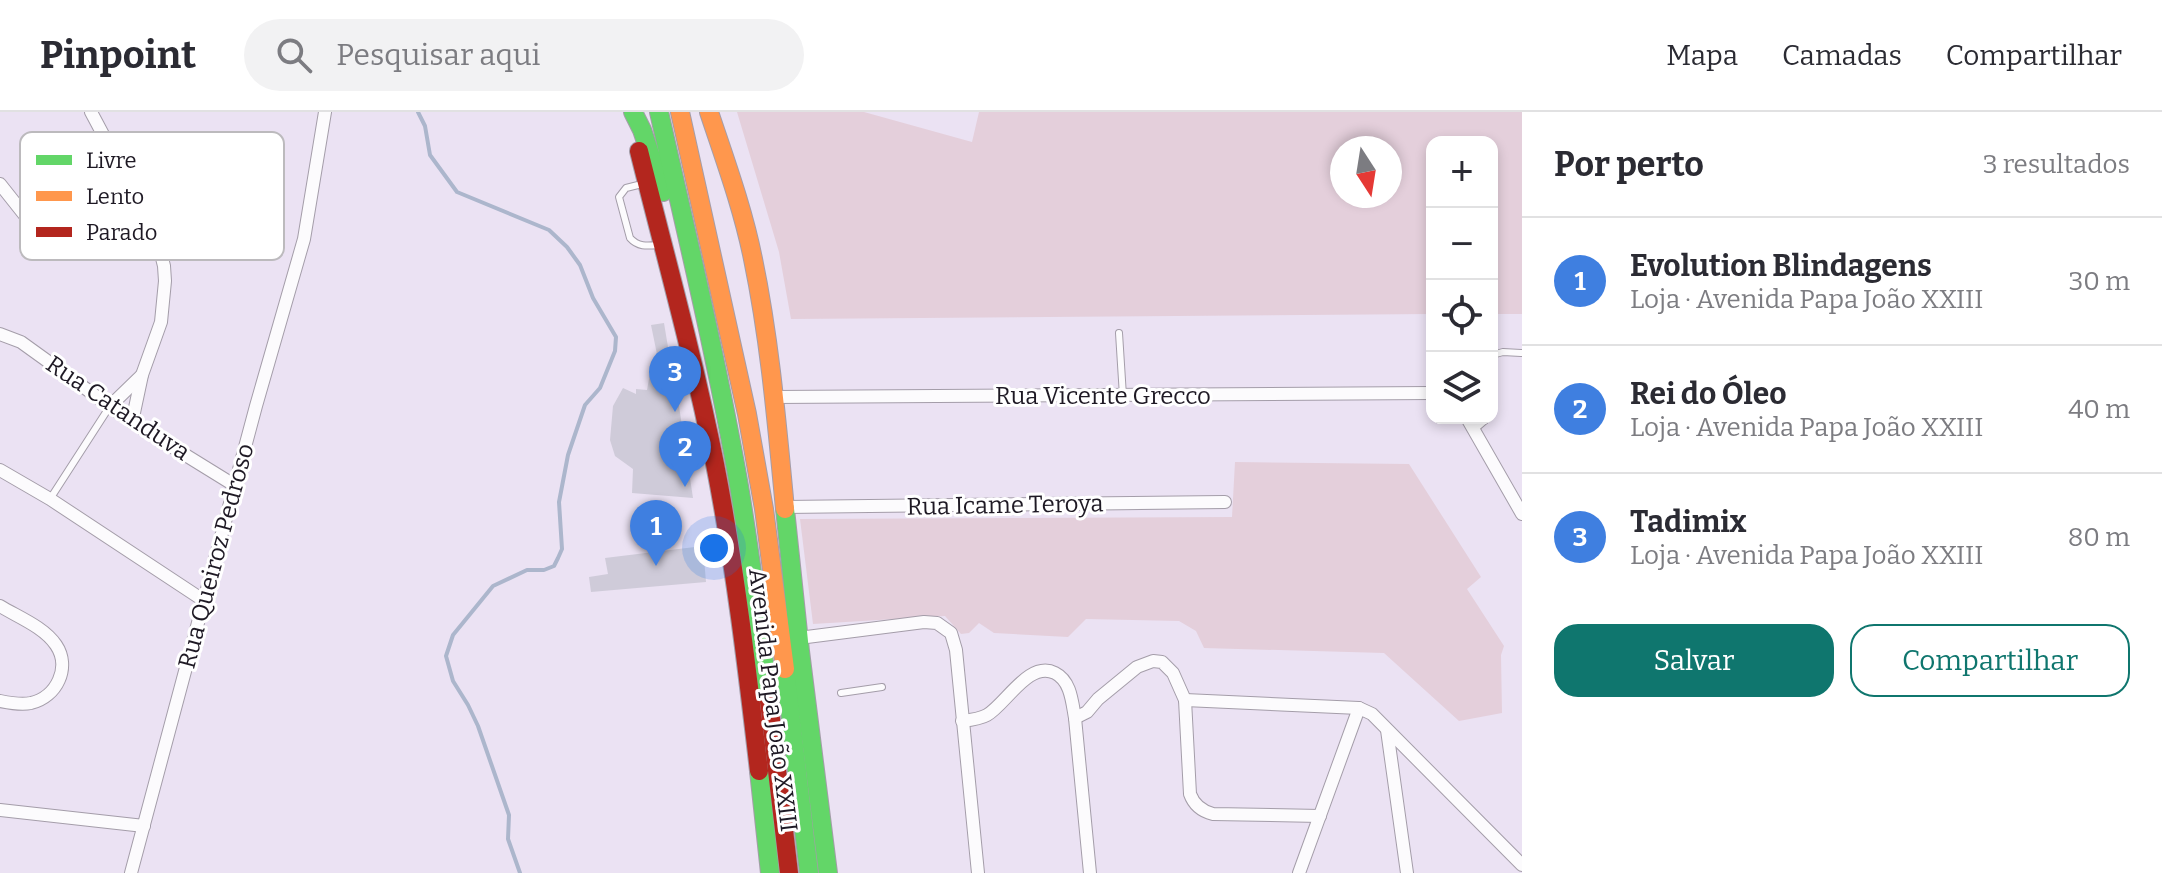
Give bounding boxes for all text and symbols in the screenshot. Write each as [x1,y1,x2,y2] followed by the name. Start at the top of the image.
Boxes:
[244,19,804,91] search box
[40,32,196,78] text: Pinpoint
[272,33,316,77] icon: search
[336,37,540,73] text: Pesquisar aqui
[1666,39,1738,72] text: Mapa
[1782,39,1902,72] text: Camadas
[1946,39,2122,72] text: Compartilhar
[20,132,284,260] legend
[1330,136,1402,208] north arrow
[1426,136,1498,424] map controls
[1426,136,1498,208] button: +
[1554,144,1704,185] text: Por perto
[86,147,137,174] text: Livre
[1983,149,2130,180] text: 3 resultados
[86,183,144,210] text: Lento
[1426,208,1498,280] button: −
[86,219,157,246] text: Parado
[1630,248,1932,284] text: Evolution Blindagens
[1574,266,1586,297] text: 1
[2069,266,2130,297] text: 30 m
[1426,280,1498,352] button: locate
[1630,284,1983,315] text: Loja · Avenida Papa João XXIII
[649,346,701,412] pin: 3
[41,350,195,466] street label: Rua Catanduva
[1426,352,1498,424] button: layers
[1630,376,1787,412] text: Rei do Óleo
[995,382,1211,410] street label: Rua Vicente Grecco
[1573,394,1587,425] text: 2
[2068,394,2130,425] text: 40 m
[1630,412,1983,443] text: Loja · Avenida Papa João XXIII
[659,421,711,487] pin: 2
[172,440,260,672] street label: Rua Queiroz Pedroso
[906,489,1104,521] street label: Rua Icame Teroya
[630,500,682,566] pin: 1
[1630,504,1747,540] text: Tadimix
[1573,522,1587,553] text: 3
[2068,522,2130,553] text: 80 m
[694,528,734,568] your location
[1630,540,1983,571] text: Loja · Avenida Papa João XXIII
[743,567,803,833] street label: Avenida Papa João XXIII
[1554,624,1834,697] button: Salvar
[1850,624,2130,697] button: Compartilhar

